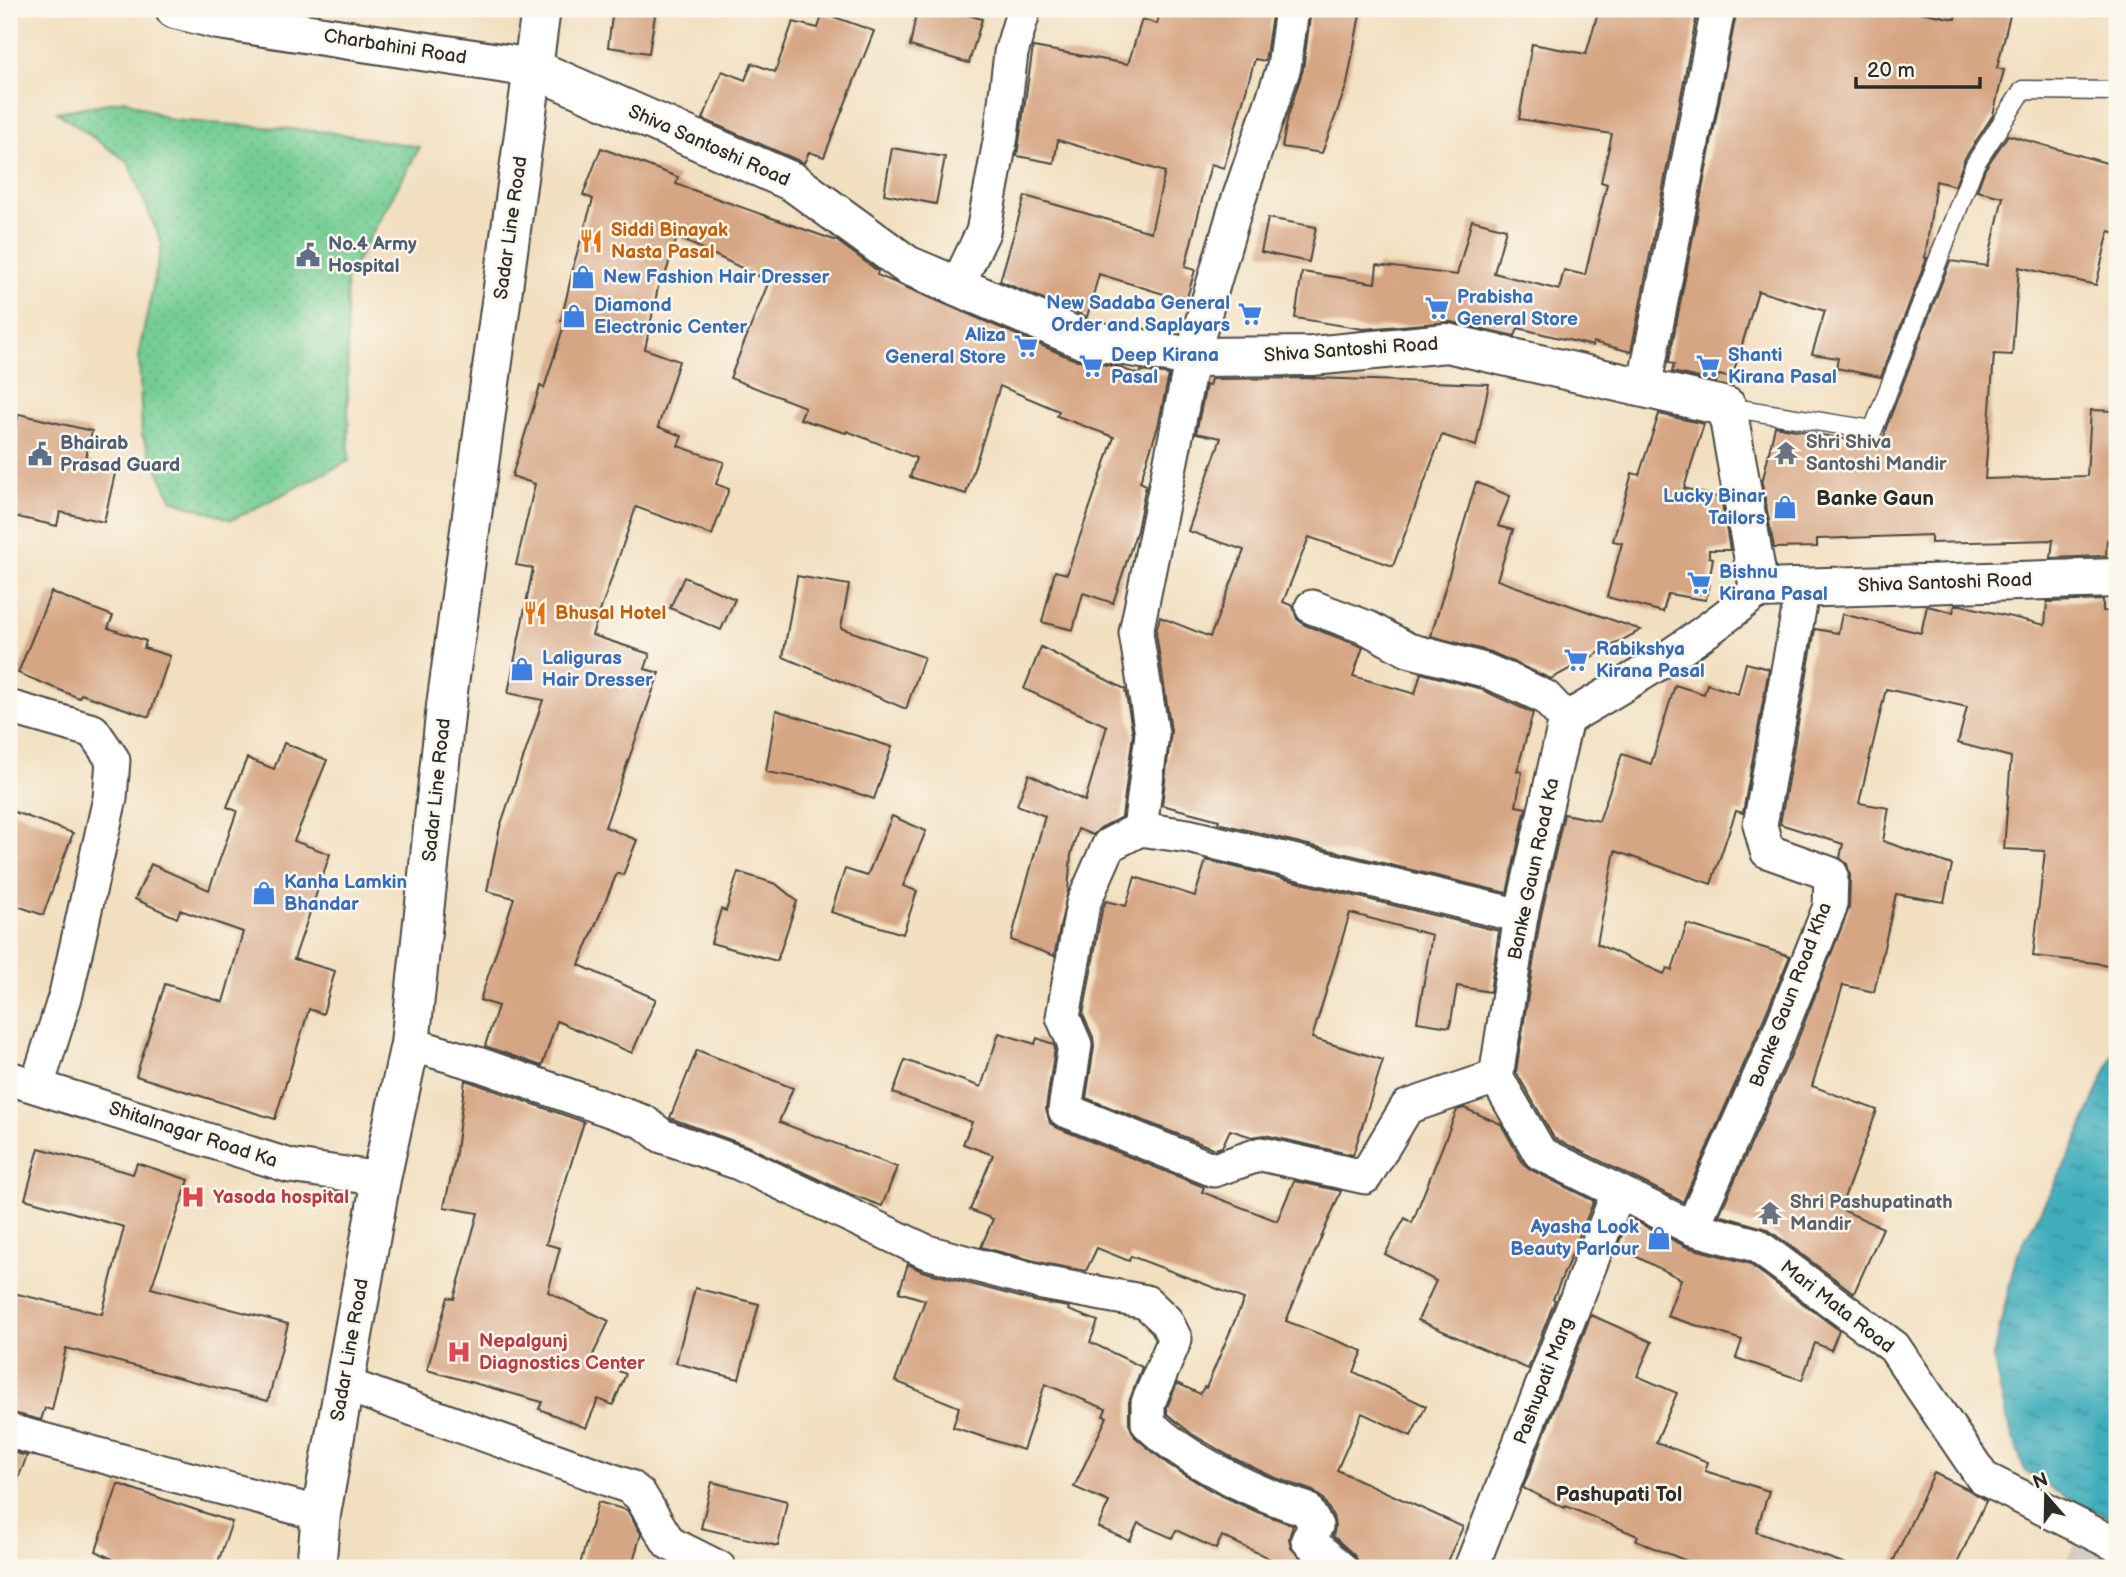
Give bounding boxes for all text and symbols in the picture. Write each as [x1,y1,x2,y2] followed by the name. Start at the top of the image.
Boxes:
[322,24,468,70] street label: Charbahini Road
[1856,46,1981,90] scale bar
[1867,58,1915,83] text: 20 m
[625,100,793,192] street label: Shiva Santoshi Road
[490,155,532,301] street label: Sadar Line Road
[611,219,728,264] place label: Siddi Binayak Nasta Pasal
[577,227,605,255] restaurant icon: Siddi Binayak Nasta Pasal
[328,233,417,278] place label: No.4 Army Hospital
[294,241,322,269] public building icon: No.4 Army Hospital
[569,263,597,291] shop icon: New Fashion Hair Dresser
[603,266,830,289] place label: New Fashion Hair Dresser
[1457,286,1578,331] place label: Prabisha General Store
[1046,292,1230,337] place label: New Sadaba General Order and Saplayars
[594,294,748,339] place label: Diamond Electronic Center
[1423,294,1451,322] supermarket icon: Prabisha General Store
[1236,300,1264,328] supermarket icon: New Sadaba General Order and Saplayars
[560,302,588,330] shop icon: Diamond Electronic Center
[885,324,1006,369] place label: Aliza General Store
[1012,332,1040,360] supermarket icon: Aliza General Store
[1263,332,1439,368] street label: Shiva Santoshi Road
[1111,344,1219,389] place label: Deep Kirana Pasal
[1728,344,1837,389] place label: Shanti Kirana Pasal
[1077,352,1105,380] supermarket icon: Deep Kirana Pasal
[1694,352,1722,380] supermarket icon: Shanti Kirana Pasal
[1806,431,1947,476] place label: Shri Shiva Santoshi Mandir
[60,432,180,477] place label: Bhairab Prasad Guard
[1772,439,1800,467] temple icon: Shri Shiva Santoshi Mandir
[26,440,54,468] public building icon: Bhairab Prasad Guard
[1663,485,1765,530] place label: Lucky Binar Tailors
[1816,486,1934,511] district label: Banke Gaun
[1771,493,1799,521] shop icon: Lucky Binar Tailors
[1719,561,1828,606] place label: Bishnu Kirana Pasal
[1857,568,2033,598] street label: Shiva Santoshi Road
[1685,569,1713,597] supermarket icon: Bishnu Kirana Pasal
[521,599,549,627] restaurant icon: Bhusal Hotel
[555,602,666,625] place label: Bhusal Hotel
[1596,638,1705,683] place label: Rabikshya Kirana Pasal
[1562,646,1590,674] supermarket icon: Rabikshya Kirana Pasal
[542,647,653,692] place label: Laliguras Hair Dresser
[508,655,536,683] shop icon: Laliguras Hair Dresser
[418,717,456,863] street label: Sadar Line Road
[1503,776,1565,962] street label: Banke Gaun Road Ka
[284,871,407,916] place label: Kanha Lamkin Bhandar
[250,879,278,907] shop icon: Kanha Lamkin Bhandar
[1745,899,1837,1091] street label: Banke Gaun Road Kha
[106,1097,280,1173] street label: Shitalnagar Road Ka
[179,1183,207,1211] hospital icon: Yasoda hospital
[213,1186,349,1209] place label: Yasoda hospital
[1790,1191,1953,1236] place label: Shri Pashupatinath Mandir
[1756,1199,1784,1227] temple icon: Shri Pashupatinath Mandir
[1510,1216,1639,1261] place label: Ayasha Look Beauty Parlour
[1645,1224,1673,1252] shop icon: Ayasha Look Beauty Parlour
[1776,1256,1898,1358] street label: Mari Mata Road
[326,1277,374,1423] street label: Sadar Line Road
[1509,1314,1579,1448] street label: Pashupati Marg
[479,1330,645,1375] place label: Nepalgunj Diagnostics Center
[445,1338,473,1366] hospital icon: Nepalgunj Diagnostics Center
[2010,1462,2080,1532] north arrow
[2030,1468,2051,1495] text: N
[1556,1482,1682,1507] district label: Pashupati Tol

